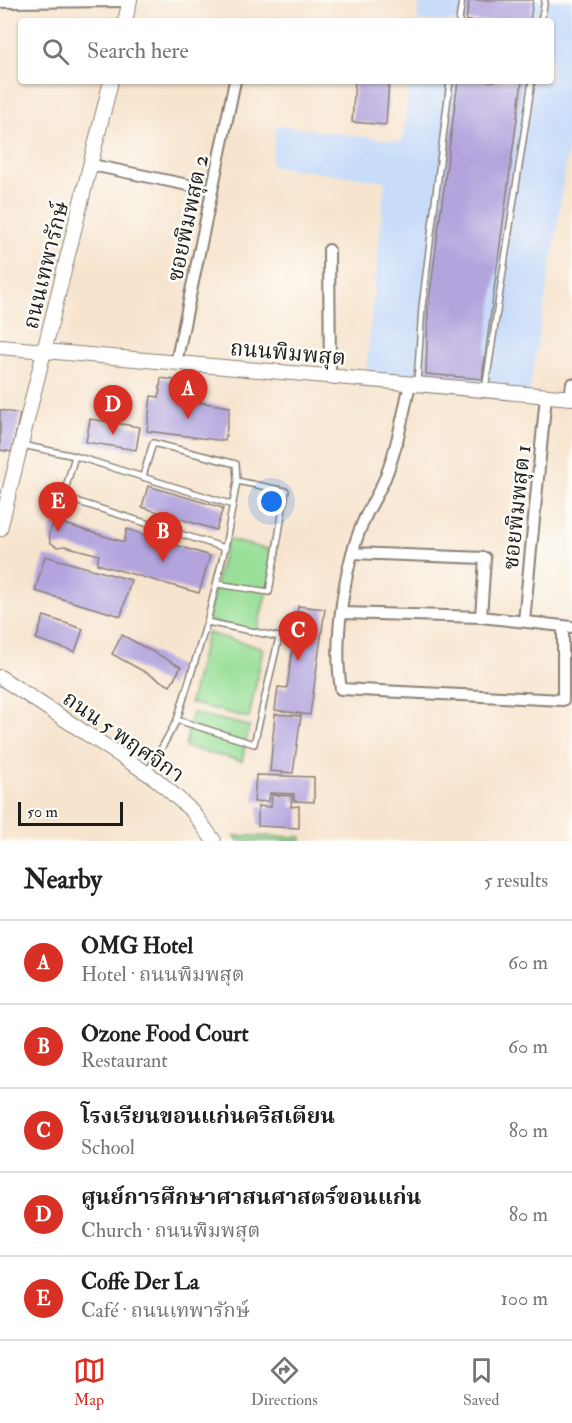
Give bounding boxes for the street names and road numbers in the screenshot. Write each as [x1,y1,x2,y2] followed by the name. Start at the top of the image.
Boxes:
[161,152,215,284] street label: ซอยพิมพสุต 2
[17,199,75,332] street label: ถนนเทพารักษ์
[229,334,347,372] street label: ถนนพิมพสุต
[497,443,537,571] street label: ซอยพิมพสุต 1
[57,685,190,789] street label: ถนน 5 พฤศจิกา

